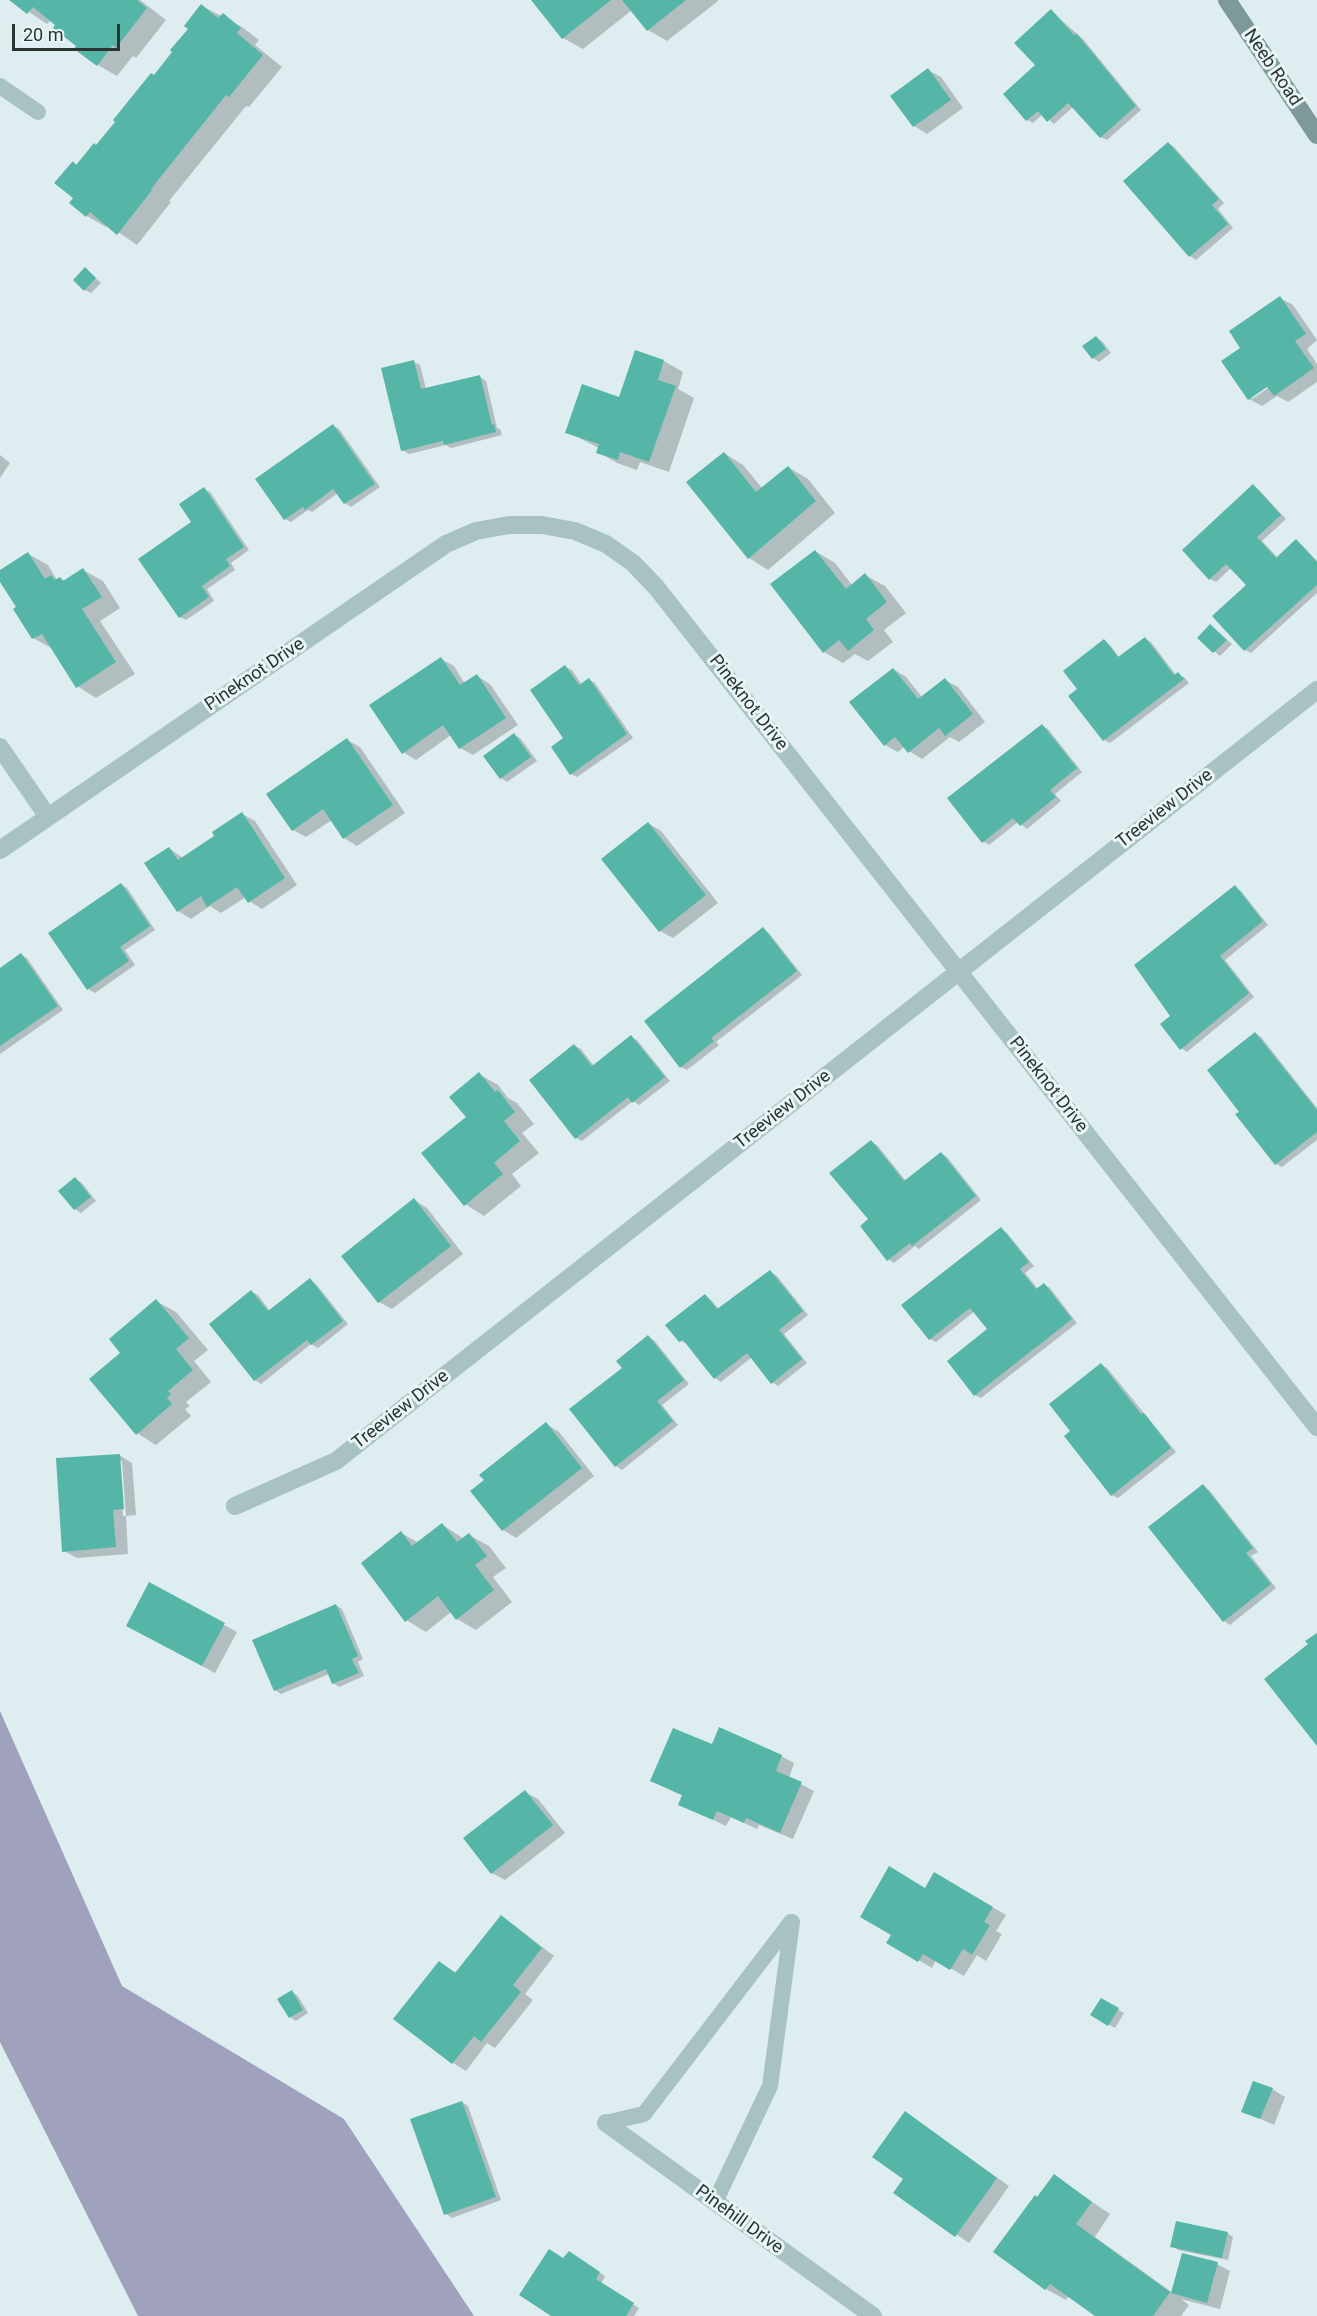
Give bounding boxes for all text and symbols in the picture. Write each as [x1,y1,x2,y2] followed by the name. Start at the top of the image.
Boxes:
[15,12,123,50] scale bar
[23,24,63,45] text: 20 m
[1238,26,1306,110] street label: Neeb Road
[201,634,309,716] street label: Pineknot Drive
[704,651,792,755] street label: Pineknot Drive
[1113,765,1217,853] street label: Treeview Drive
[1004,1033,1092,1137] street label: Pineknot Drive
[731,1066,835,1154] street label: Treeview Drive
[349,1366,453,1454] street label: Treeview Drive
[691,2181,787,2259] street label: Pinehill Drive

